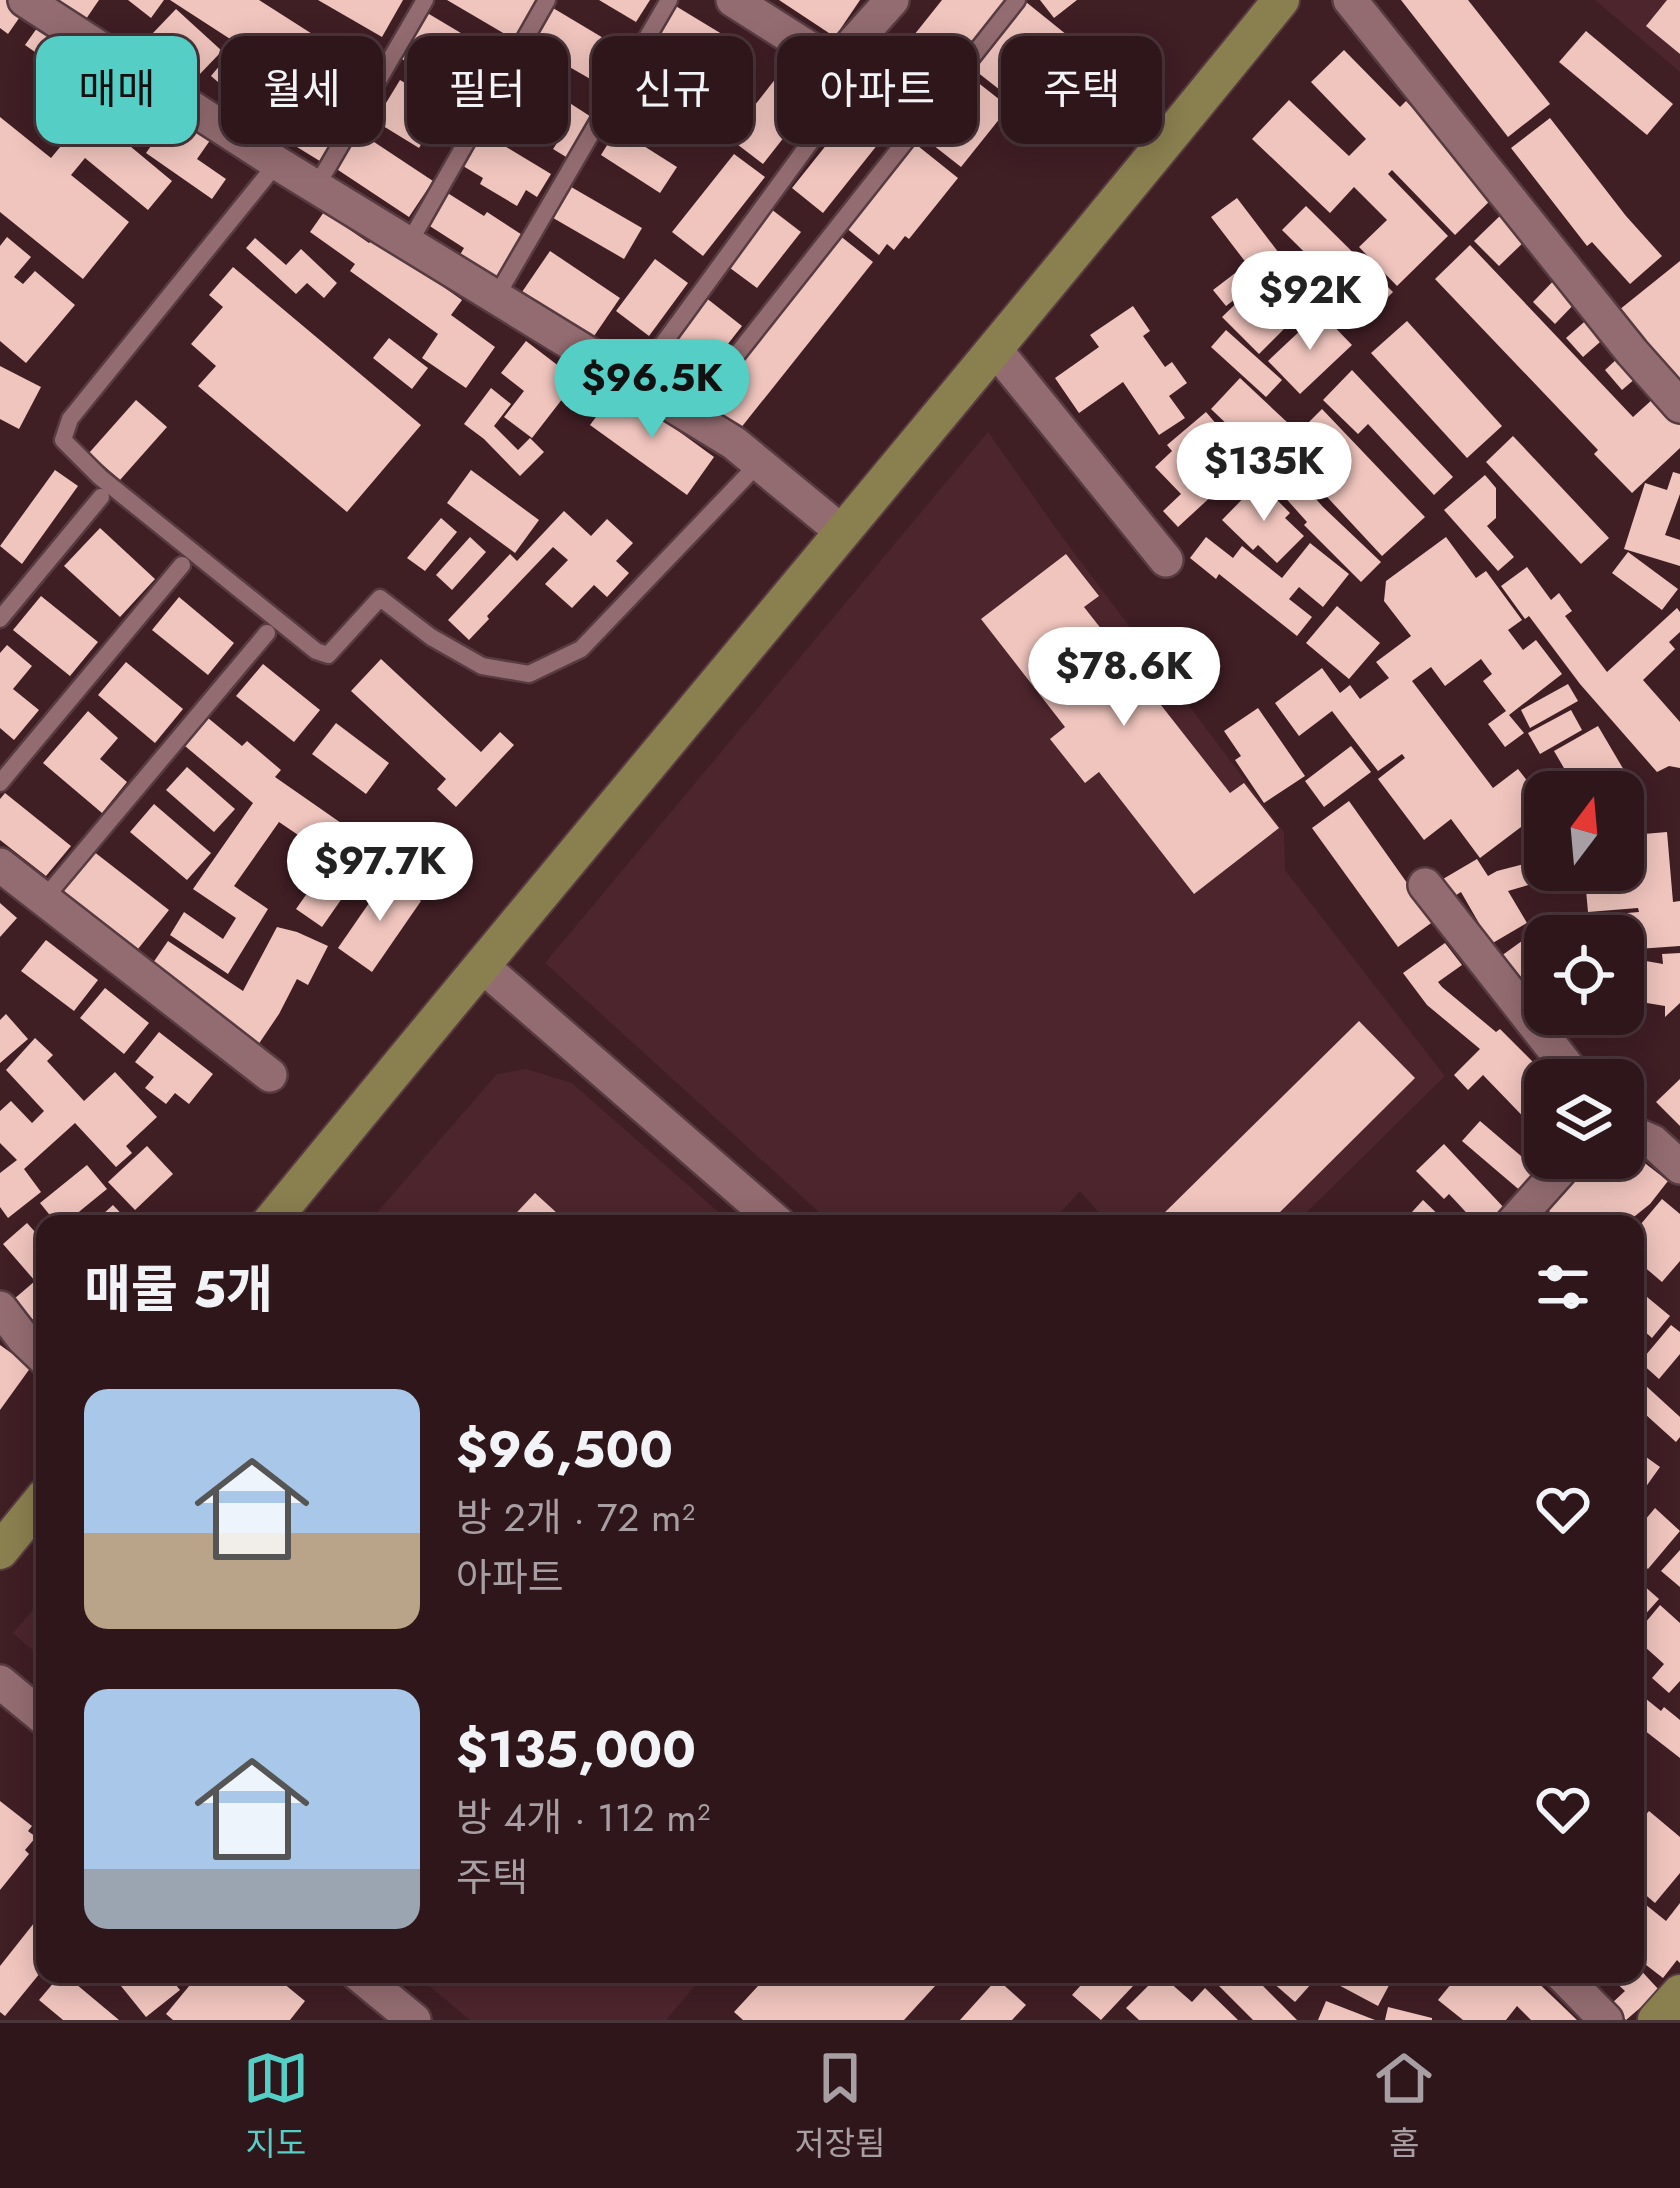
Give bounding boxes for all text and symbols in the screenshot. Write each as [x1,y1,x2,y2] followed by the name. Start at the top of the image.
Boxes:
[36,36,197,144] chip: 매매
[221,36,383,144] chip: 월세
[407,36,568,144] chip: 필터
[592,36,753,144] chip: 신규
[777,36,977,144] chip: 아파트
[1001,36,1162,144] chip: 주택
[1239,251,1381,353] pin: $92K
[1258,261,1362,318] text: $92K
[554,339,750,441] pin: $96.5K
[581,349,723,406] text: $96.5K
[1180,422,1348,524] pin: $135K
[1204,432,1324,489] text: $135K
[1026,627,1222,729] pin: $78.6K
[1055,637,1193,694] text: $78.6K
[1524,771,1644,891] north arrow
[1524,771,1644,1179] map controls
[282,822,478,924] pin: $97.7K
[314,832,446,889] text: $97.7K
[1524,915,1644,1035] button: locate
[1524,1059,1644,1179] button: layers
[84,1252,273,1326] text: 매물 5개
[1530,1254,1596,1320] icon: filters
[456,1412,673,1486] text: $96,500
[180,1437,324,1581] icon: home
[1530,1476,1596,1542] icon: heart
[456,1489,695,1546] text: 방 2개 · 72 m²
[456,1549,564,1606] text: 아파트
[456,1712,696,1786] text: $135,000
[180,1737,324,1881] icon: home
[1530,1776,1596,1842] icon: heart
[456,1789,710,1846] text: 방 4개 · 112 m²
[456,1849,528,1906] text: 주택
[243,2045,309,2167] tab: 지도
[794,2045,886,2167] tab: 저장됨
[1371,2045,1437,2167] tab: 홈

